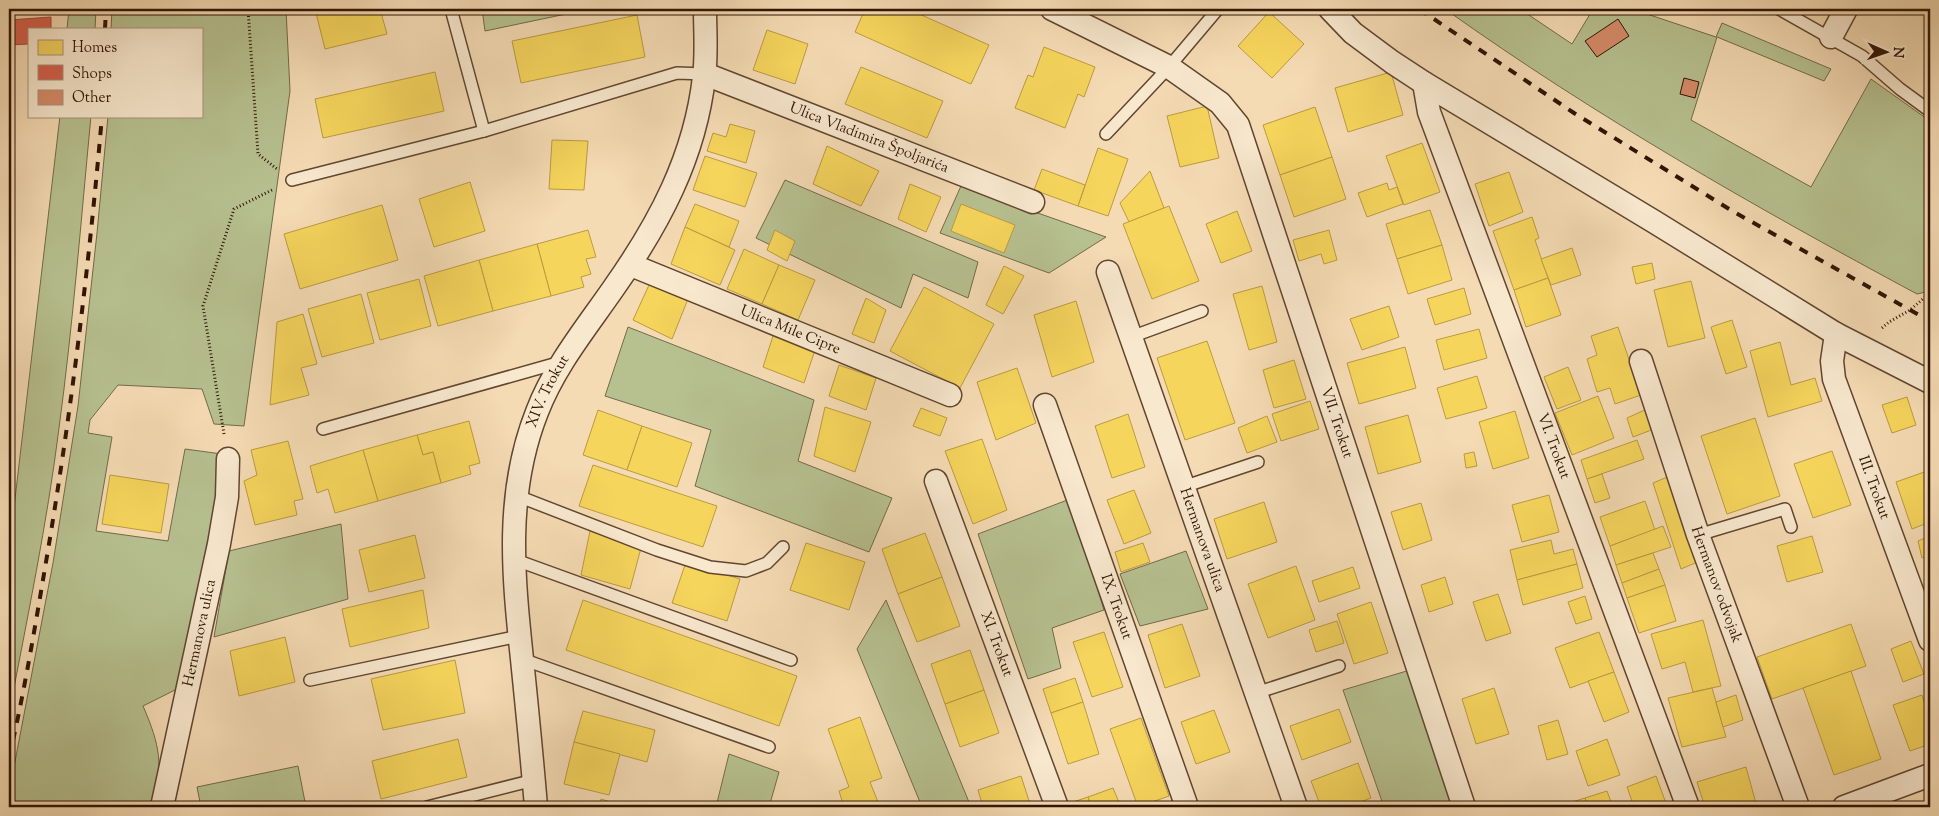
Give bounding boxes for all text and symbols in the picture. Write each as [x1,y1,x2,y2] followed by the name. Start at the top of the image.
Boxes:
[28,28,202,118] legend
[1862,28,1912,78] north arrow
[72,38,117,59] text: Homes
[1887,46,1907,58] text: N
[72,64,112,85] text: Shops
[72,88,112,109] text: Other
[786,97,952,179] street label: Ulica Vladimira Špoljarića
[737,300,844,360] street label: Ulica Mile Cipre
[522,351,575,430] street label: XIV. Trokut
[1315,384,1358,461] street label: VII. Trokut
[1532,410,1575,482] street label: VI. Trokut
[1853,453,1895,522] street label: III. Trokut
[1174,485,1230,595] street label: Hermanova ulica
[1685,524,1747,646] street label: Hermanov odvojak
[1095,571,1137,642] street label: IX. Trokut
[178,577,222,689] street label: Hermanova ulica
[975,609,1018,680] street label: XI. Trokut

